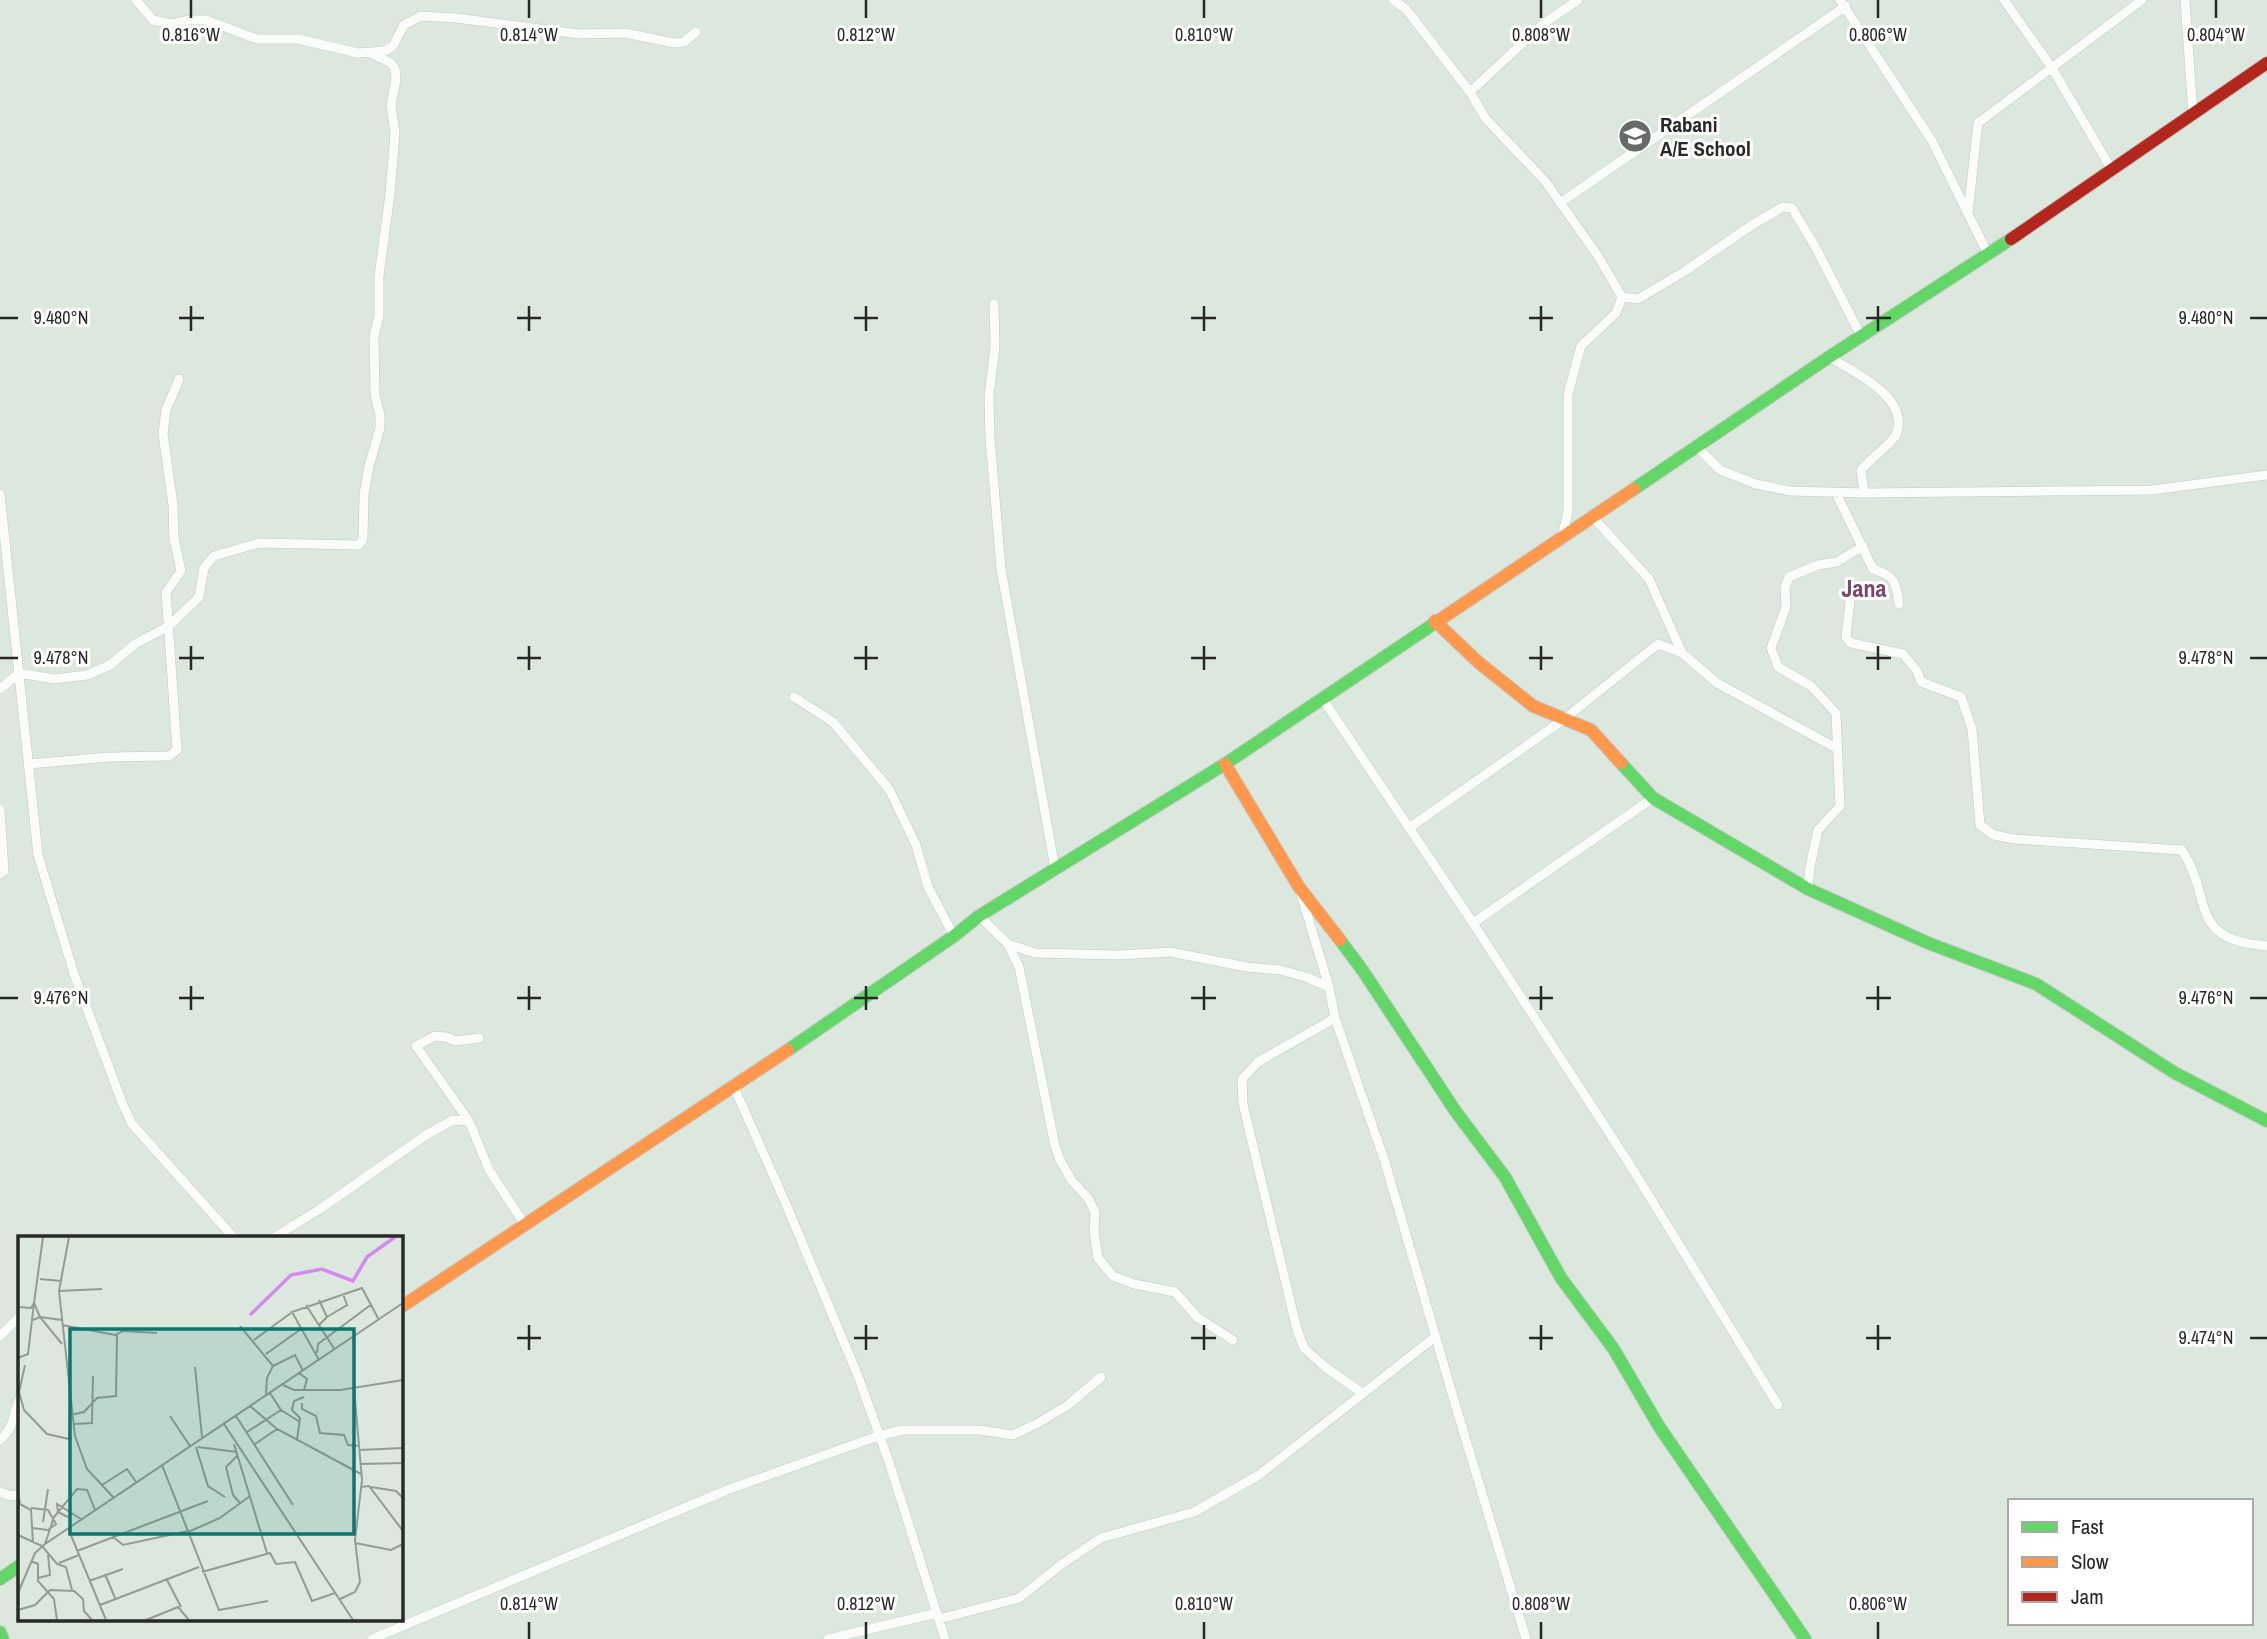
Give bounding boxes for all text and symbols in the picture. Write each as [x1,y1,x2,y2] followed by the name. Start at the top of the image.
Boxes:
[162,22,220,47] text: 0.816°W
[500,22,558,47] text: 0.814°W
[837,22,895,47] text: 0.812°W
[1175,22,1233,47] text: 0.810°W
[1512,22,1570,47] text: 0.808°W
[1849,22,1907,47] text: 0.806°W
[2187,22,2245,47] text: 0.804°W
[1660,110,1751,163] place label: Rabani A/E School
[1616,117,1654,155] school or university icon: Rabani A/E School
[34,305,88,330] text: 9.480°N
[2179,305,2233,330] text: 9.480°N
[1842,572,1886,604] district label: Jana
[34,645,88,670] text: 9.478°N
[2179,645,2233,670] text: 9.478°N
[34,985,88,1010] text: 9.476°N
[2179,985,2233,1010] text: 9.476°N
[18,1236,402,1622] inset map
[2179,1325,2233,1350] text: 9.474°N
[2008,1499,2253,1625] legend
[2071,1512,2104,1541] text: Fast
[2071,1547,2109,1576] text: Slow
[2071,1582,2104,1611] text: Jam
[500,1591,558,1616] text: 0.814°W
[837,1591,895,1616] text: 0.812°W
[1175,1591,1233,1616] text: 0.810°W
[1512,1591,1570,1616] text: 0.808°W
[1849,1591,1907,1616] text: 0.806°W

